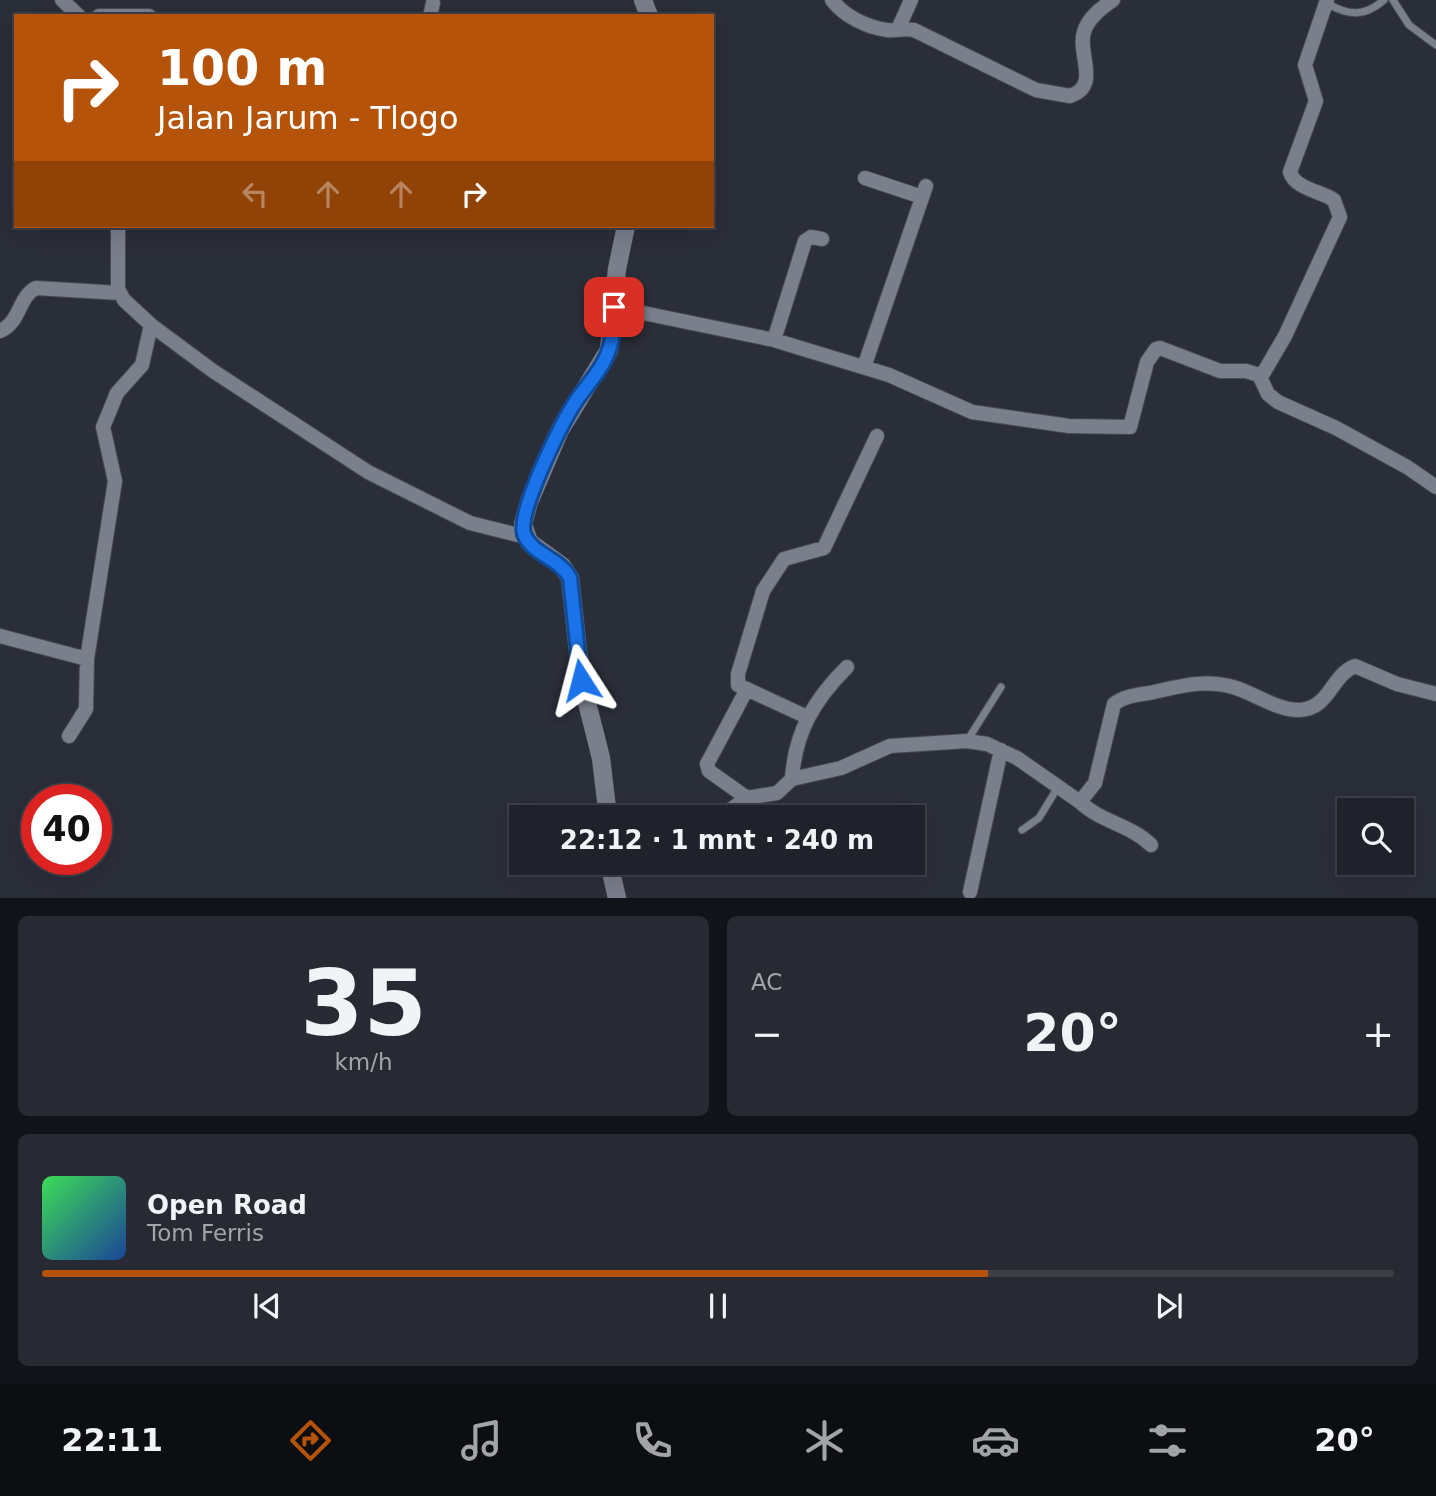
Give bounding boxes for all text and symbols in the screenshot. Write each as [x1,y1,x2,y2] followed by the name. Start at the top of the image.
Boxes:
[157,40,327,97] text: 100 m
[42,42,133,133] icon: right
[157,99,458,137] text: Jalan Jarum - Tlogo
[236,175,274,213] icon: left
[309,175,347,213] icon: ahead
[382,175,420,213] icon: ahead
[455,175,493,213] icon: right
[584,277,644,337] pin
[595,288,633,326] icon: arrive
[544,643,618,717] position arrow
[21,784,112,875] speed limit sign: 40
[1337,798,1414,875] map controls
[1337,798,1414,875] button: search
[560,825,874,855] text: 22:12 · 1 mnt · 240 m
[300,951,427,1056] text: 35
[751,969,782,995] text: AC
[1023,1003,1122,1063] text: 20°
[751,1012,783,1056] text: −
[1362,1012,1394,1056] text: +
[334,1049,393,1075] text: km/h
[147,1190,307,1220] text: Open Road
[147,1220,264,1246] text: Tom Ferris
[248,1287,286,1325] icon: previous
[699,1287,737,1325] icon: pause
[1150,1287,1188,1325] icon: next
[286,1416,335,1465] icon: directions
[457,1416,506,1465] icon: music
[628,1416,677,1465] icon: phone
[800,1416,849,1465] icon: climate
[971,1416,1020,1465] icon: car
[1143,1416,1192,1465] icon: filters
[61,1421,163,1459] text: 22:11
[1314,1421,1375,1459] text: 20°

